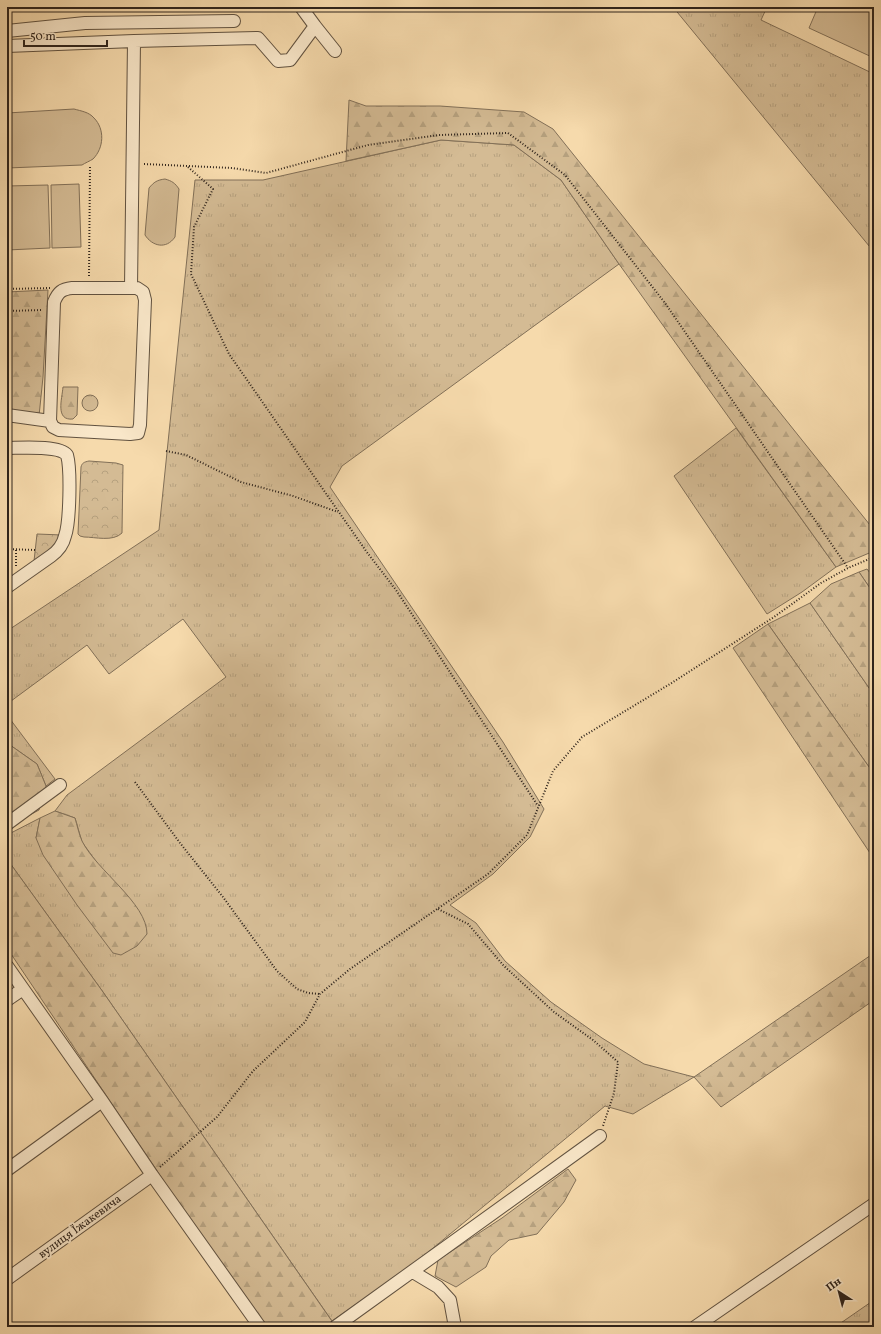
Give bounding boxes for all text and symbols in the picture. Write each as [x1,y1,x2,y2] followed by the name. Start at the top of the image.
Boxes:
[24,22,107,48] scale bar
[30,29,56,45] text: 50 m
[35,1191,125,1263] street label: вулиця Їжакевича
[819,1272,859,1312] north arrow
[823,1274,845,1296] text: Пн

